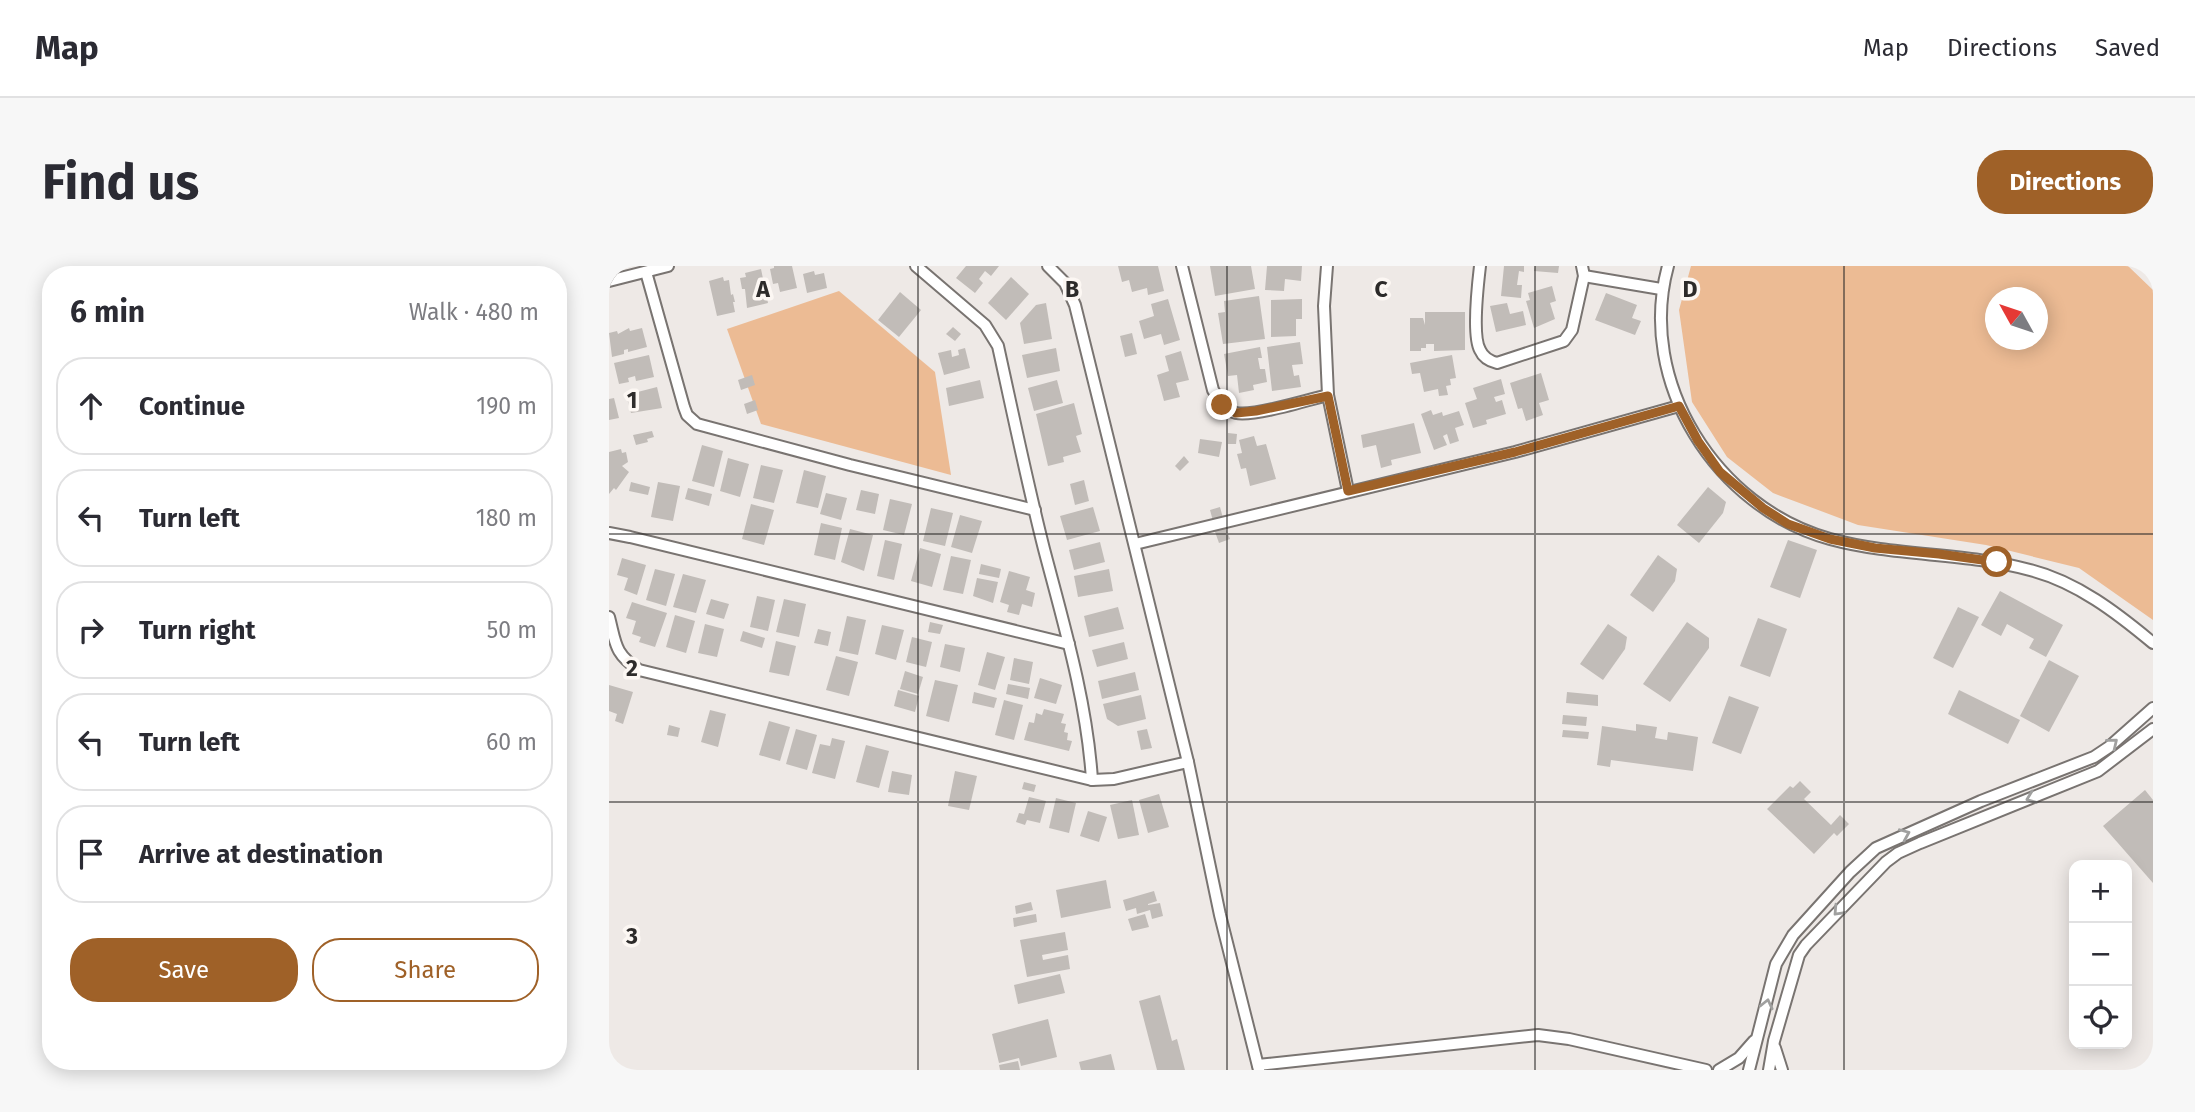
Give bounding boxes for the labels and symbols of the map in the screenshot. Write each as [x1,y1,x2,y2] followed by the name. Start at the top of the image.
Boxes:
[755,275,770,303] text: A
[1065,275,1079,303] text: B
[1374,275,1388,303] text: C
[1683,275,1698,303] text: D
[1985,287,2048,350] north arrow
[627,386,637,414] text: 1
[1206,389,1237,420] route end
[1981,546,2012,577] route start
[626,654,638,682] text: 2
[2105,739,2118,751] one-way arrow
[2025,790,2037,804] one-way arrow
[1898,828,1911,842] one-way arrow
[1833,903,1846,916] one-way arrow
[625,922,638,950] text: 3
[1759,998,1773,1010] one-way arrow

